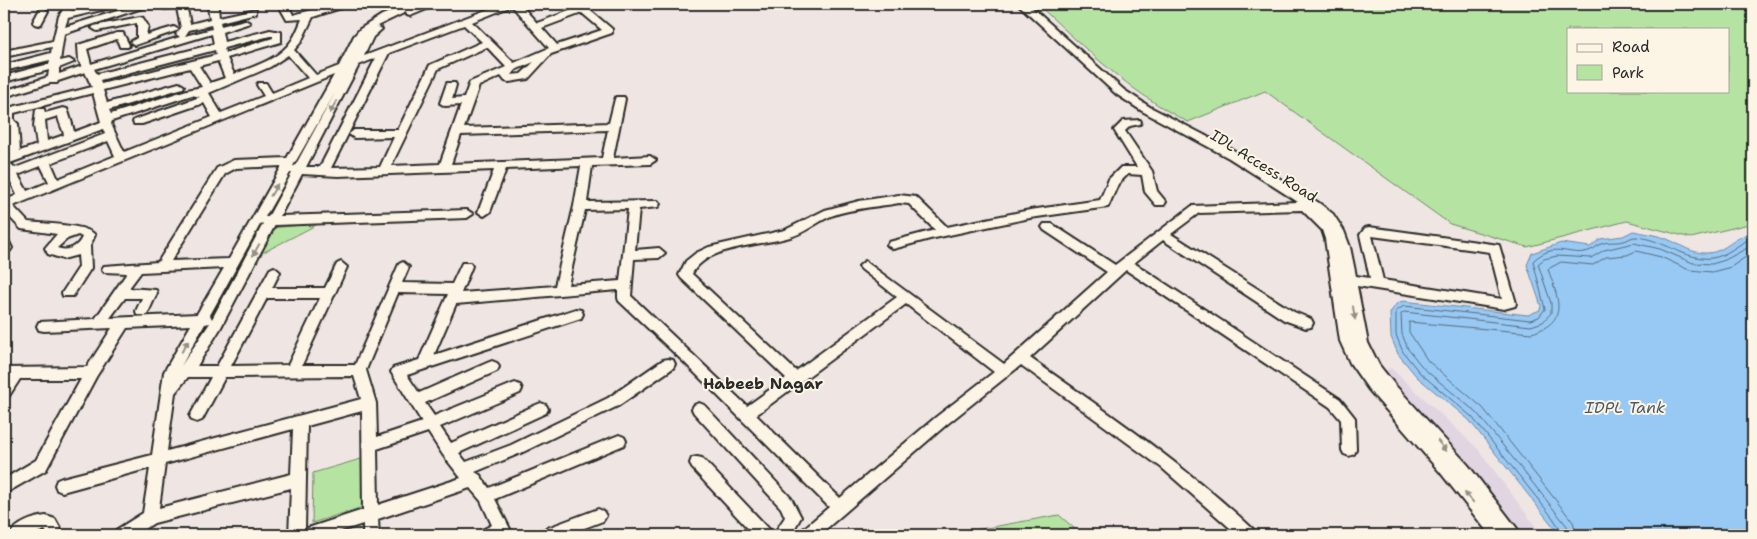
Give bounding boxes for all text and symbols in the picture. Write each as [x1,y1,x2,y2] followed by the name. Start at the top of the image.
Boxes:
[1567,28,1730,92] legend
[1612,37,1650,57] text: Road
[1612,63,1644,83] text: Park
[329,99,337,114] one-way arrow
[1207,125,1322,207] street label: IDL Access Road
[270,183,279,196] one-way arrow
[252,242,260,257] one-way arrow
[1351,306,1359,322] one-way arrow
[181,339,189,354] one-way arrow
[703,373,824,394] district label: Habeeb Nagar
[1584,397,1665,418] water label: IDPL Tank
[1436,440,1448,452] one-way arrow
[1464,491,1475,503] one-way arrow

